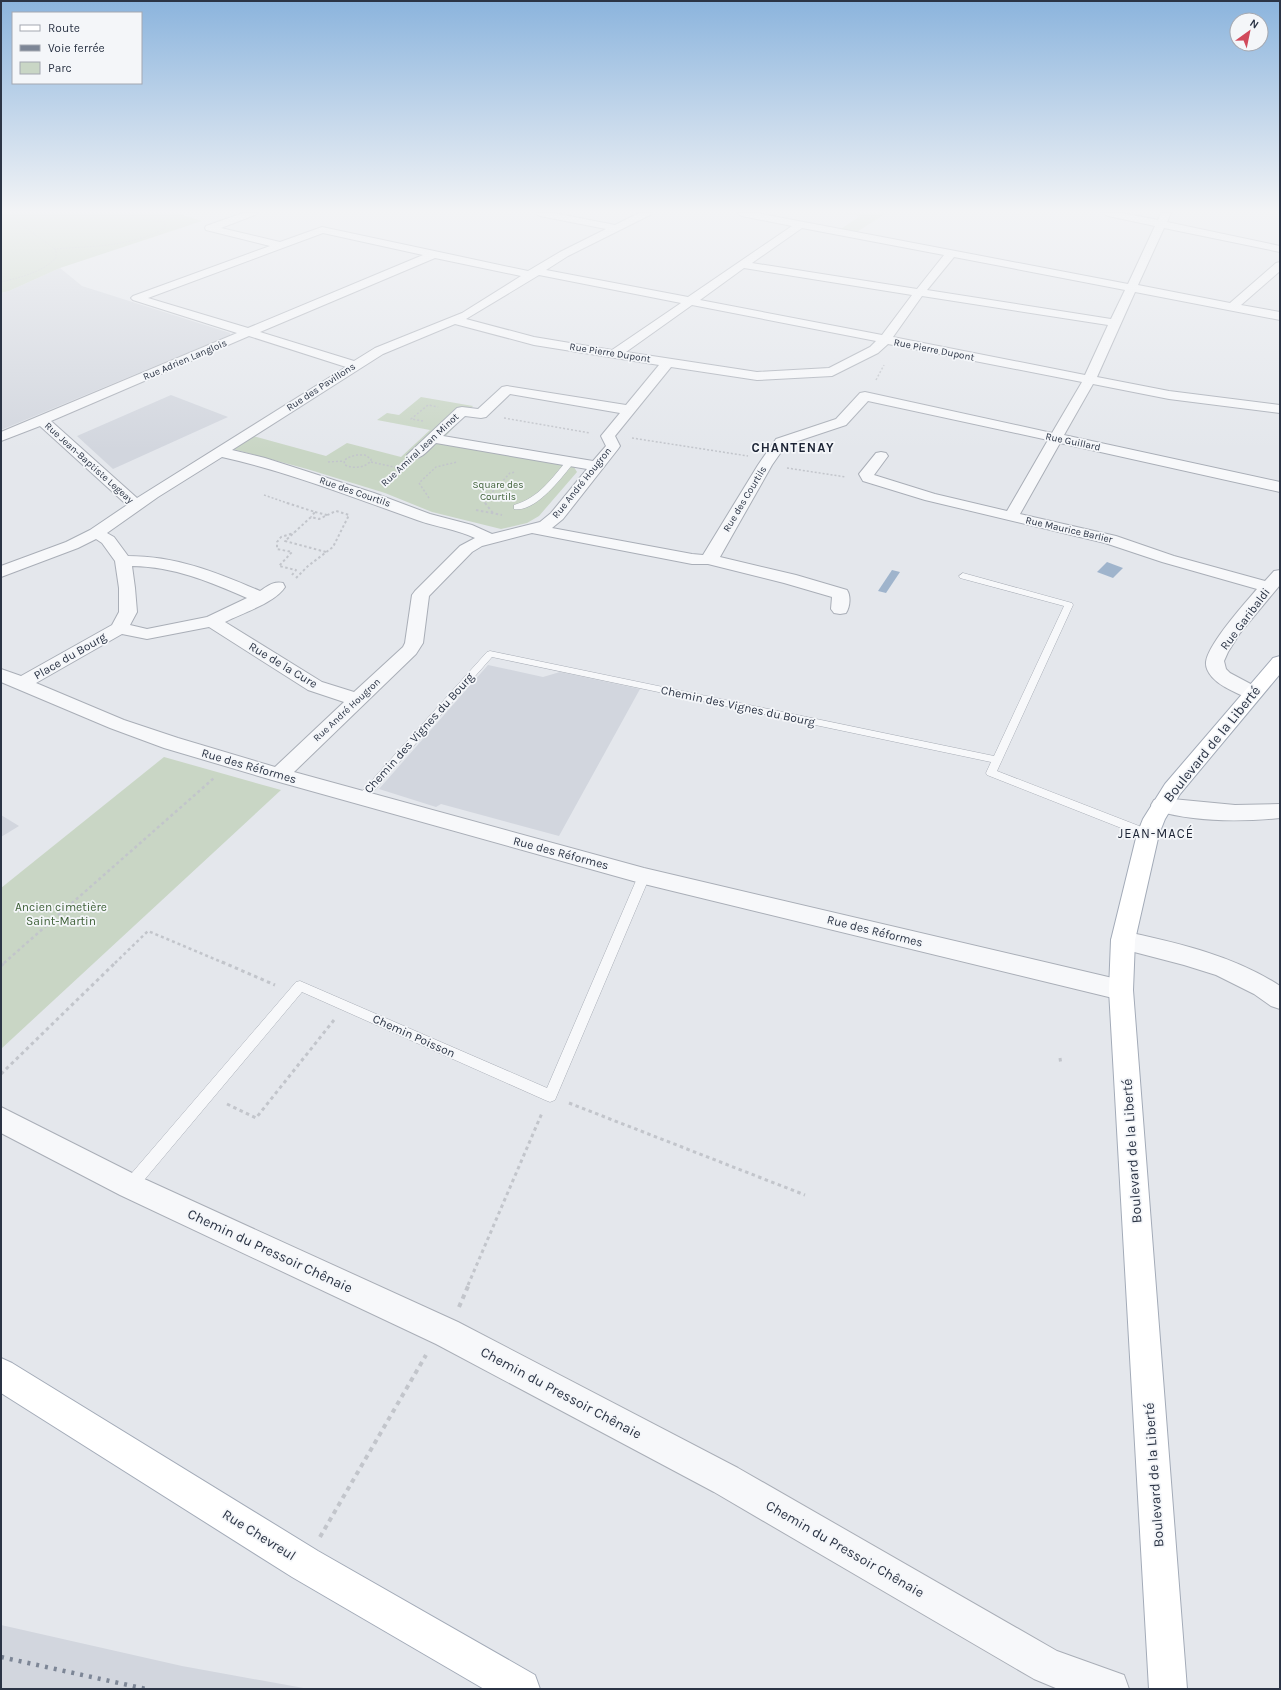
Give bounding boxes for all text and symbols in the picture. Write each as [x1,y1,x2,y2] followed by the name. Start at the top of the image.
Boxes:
[12,12,142,84] legend
[1229,12,1269,52] north arrow
[1247,16,1261,32] text: N
[48,21,80,35] text: Route
[48,41,105,55] text: Voie ferrée
[48,61,72,75] text: Parc
[893,336,976,364] street label: Rue Pierre Dupont
[141,337,229,383] street label: Rue Adrien Langlois
[569,341,652,365] street label: Rue Pierre Dupont
[284,360,358,414] street label: Rue des Pavillons
[379,411,462,489] street label: Rue Amiral Jean Minot
[42,420,136,506] street label: Rue Jean-Baptiste Legeay
[1044,430,1102,454] street label: Rue Guillard
[751,440,835,455] district label: CHANTENAY
[550,445,614,521] street label: Rue André Hougron
[721,464,769,534] street label: Rue des Courtils
[318,474,392,510] street label: Rue des Courtils
[473,479,523,503] park label: Square des Courtils
[1024,514,1114,546] street label: Rue Maurice Barlier
[1217,585,1273,653] street label: Rue Garibaldi
[31,630,109,682] street label: Place du Bourg
[246,639,320,691] street label: Rue de la Cure
[361,670,477,796] street label: Chemin des Vignes du Bourg
[311,676,383,744] street label: Rue André Hougron
[1160,682,1264,806] street label: Boulevard de la Liberté
[660,683,817,729] street label: Chemin des Vignes du Bourg
[200,746,298,786] street label: Rue des Réformes
[1118,824,1194,841] district label: JEAN-MACÉ
[512,834,610,872] street label: Rue des Réformes
[15,900,107,928] park label: Ancien cimetière Saint-Martin
[826,912,924,950] street label: Rue des Réformes
[371,1012,457,1060] street label: Chemin Poisson
[1118,1078,1146,1224] street label: Boulevard de la Liberté
[185,1205,355,1297] street label: Chemin du Pressoir Chênaie
[478,1343,644,1443] street label: Chemin du Pressoir Chênaie
[1140,1402,1168,1548] street label: Boulevard de la Liberté
[763,1497,927,1601] street label: Chemin du Pressoir Chênaie
[219,1506,299,1564] street label: Rue Chevreul

